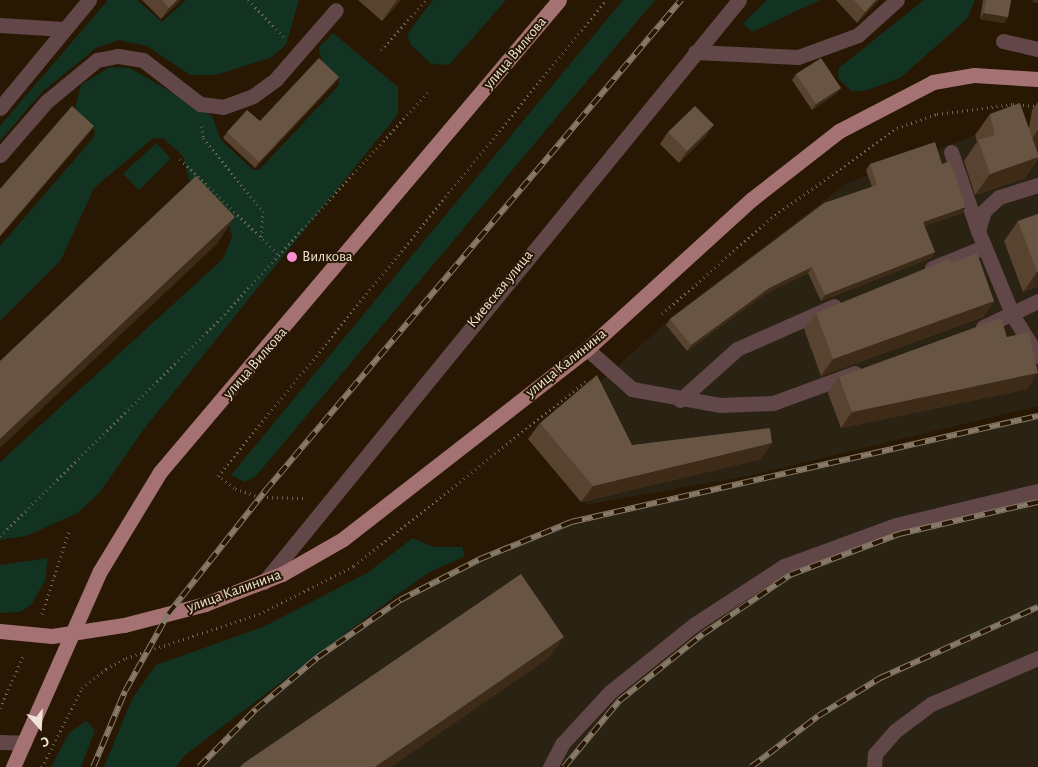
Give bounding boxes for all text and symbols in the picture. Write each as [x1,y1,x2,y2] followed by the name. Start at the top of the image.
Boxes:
[480,13,550,93] street label: улица Вилкова
[463,247,537,331] street label: Киевская улица
[302,248,353,266] place label: Вилкова
[286,251,298,263] marker: Вилкова
[219,324,291,402] street label: улица Вилкова
[522,325,610,401] street label: улица Калинина
[184,566,284,616] street label: улица Калинина
[15,702,65,752] north arrow
[39,733,51,749] text: С

